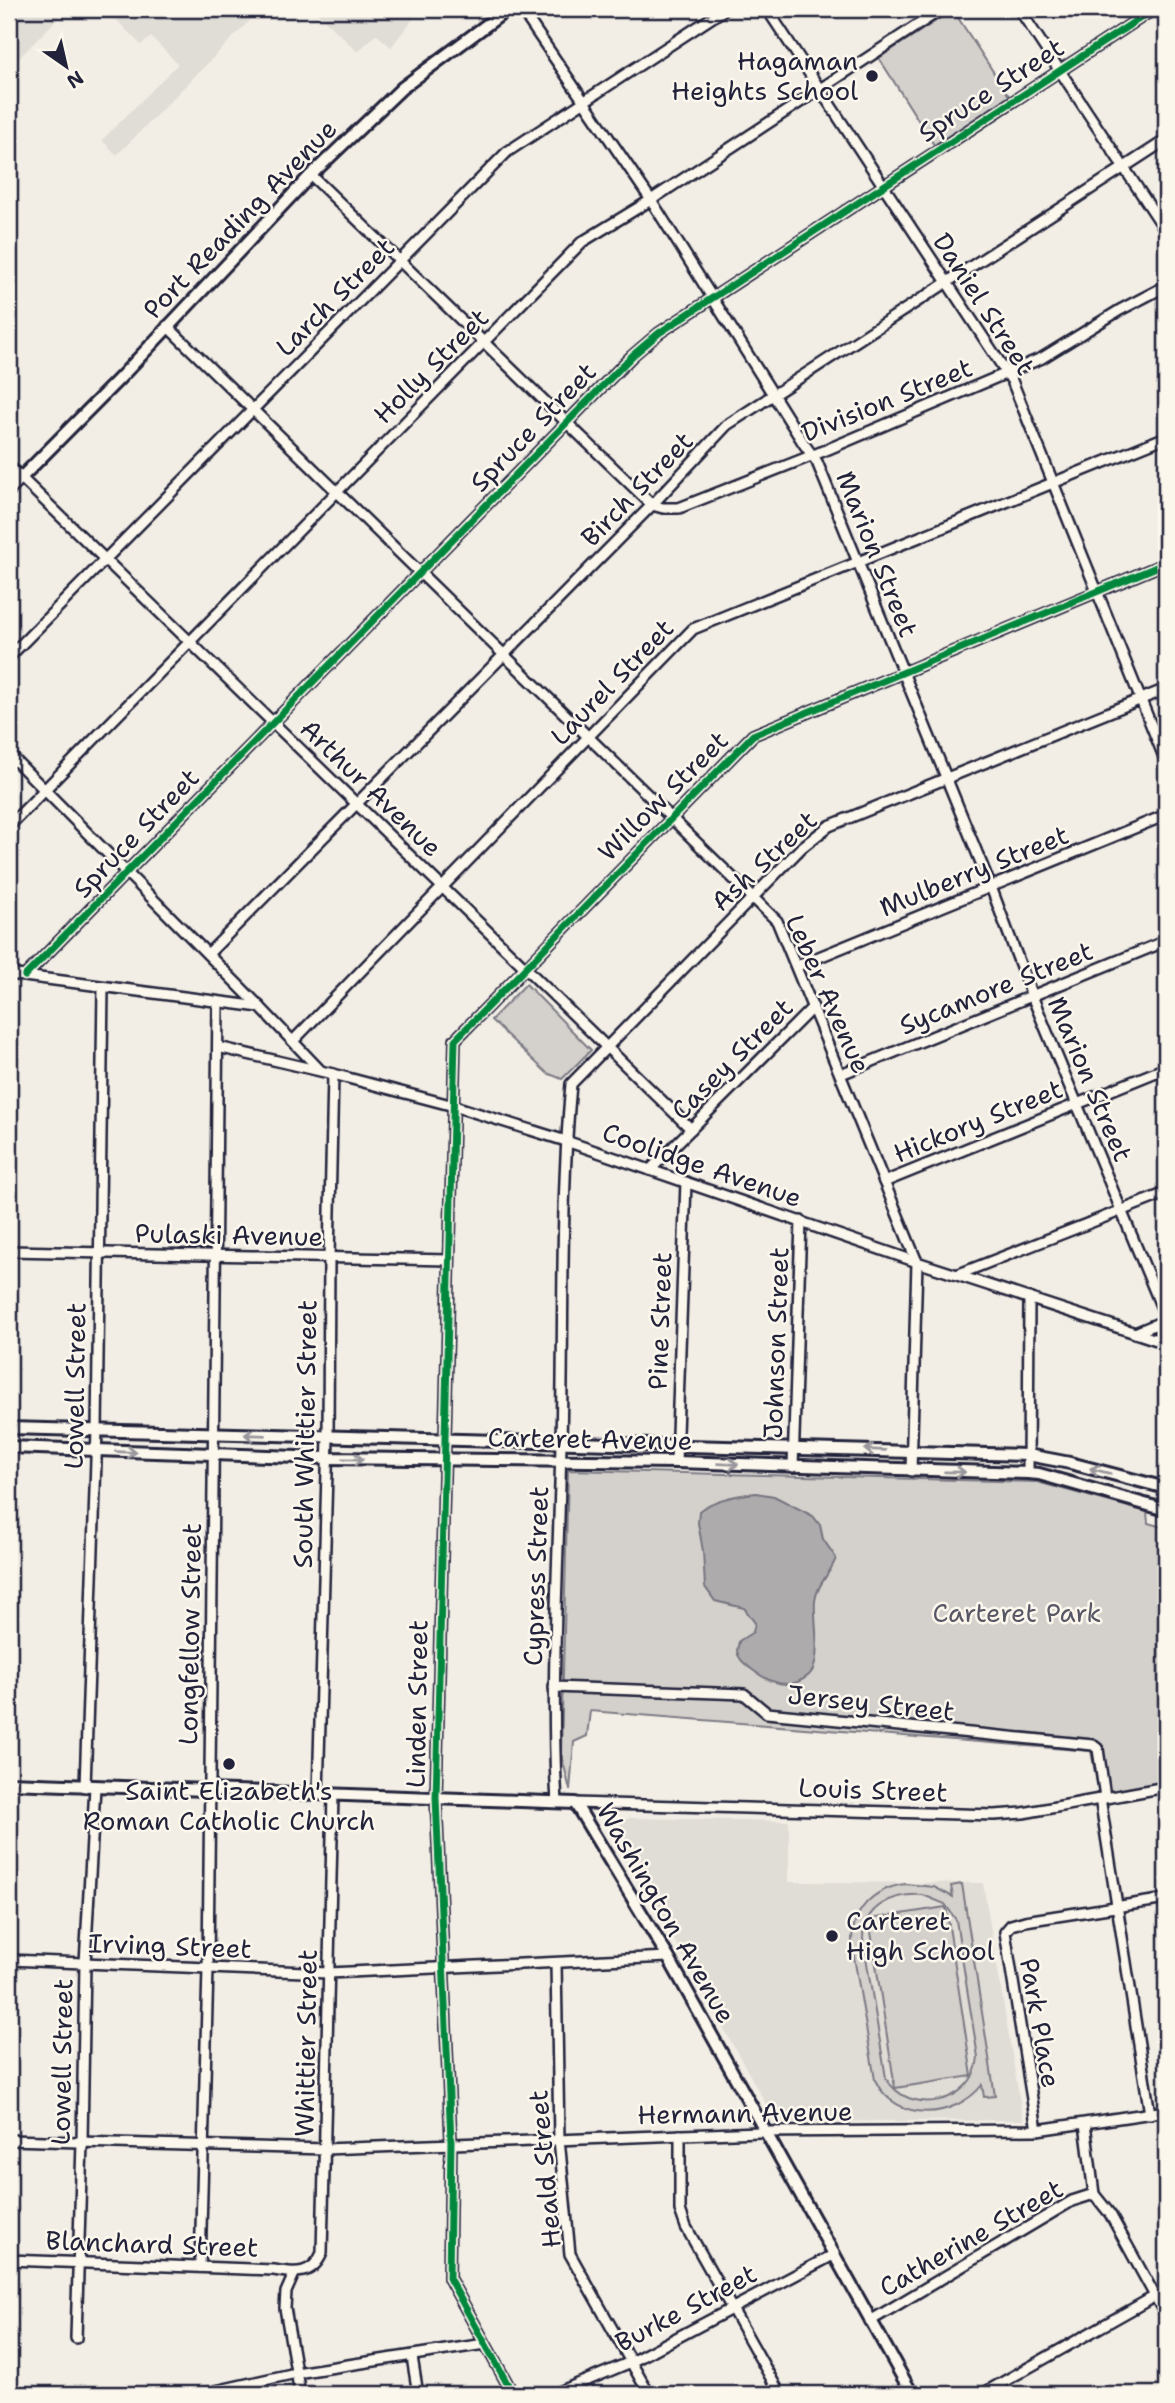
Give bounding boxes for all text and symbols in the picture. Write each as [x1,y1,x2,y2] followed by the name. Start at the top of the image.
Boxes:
[911,29,1070,150] street label: Spruce Street
[32,32,102,102] north arrow
[671,43,858,108] place label: Hagaman Heights School
[62,65,88,94] text: N
[864,68,880,84] marker: Hagaman Heights School
[135,111,344,326] street label: Port Reading Avenue
[925,226,1044,382] street label: Daniel Street
[268,230,402,364] street label: Larch Street
[365,300,496,431] street label: Holly Street
[796,349,977,450] street label: Division Street
[462,354,603,499] street label: Spruce Street
[573,423,700,554] street label: Birch Street
[828,466,927,642] street label: Marion Street
[542,611,681,752] street label: Laurel Street
[293,711,450,864] street label: Arthur Avenue
[590,723,735,868] street label: Willow Street
[65,760,206,905] street label: Spruce Street
[703,803,824,919] street label: Ash Street
[874,817,1073,924] street label: Mulberry Street
[778,909,879,1079] street label: Leber Avenue
[894,933,1098,1042] street label: Sycamore Street
[663,990,800,1127] street label: Casey Street
[1040,991,1141,1167] street label: Marion Street
[888,1071,1067,1170] street label: Hickory Street
[598,1114,807,1215] street label: Coolidge Avenue
[134,1215,324,1254] street label: Pulaski Avenue
[755,1246,796,1440] street label: Johnson Street
[640,1252,679,1390] street label: Pine Street
[285,1299,324,1569] street label: South Whittier Street
[56,1302,93,1470] street label: Lowell Street
[487,1419,693,1458] street label: Carteret Avenue
[244,1428,267,1441] one-way arrow
[863,1443,886,1456] one-way arrow
[114,1445,137,1458] one-way arrow
[342,1452,365,1465] one-way arrow
[716,1458,739,1471] one-way arrow
[1089,1464,1112,1477] one-way arrow
[943,1465,966,1479] one-way arrow
[515,1485,556,1667] street label: Cypress Street
[170,1523,209,1745] street label: Longfellow Street
[933,1595,1101,1630] park label: Carteret Park
[398,1620,435,1788] street label: Linden Street
[786,1676,956,1729] street label: Jersey Street
[221,1756,237,1772] marker: Saint Elizabeth's Roman Catholic Church
[798,1769,948,1810] street label: Louis Street
[83,1773,375,1838] place label: Saint Elizabeth's Roman Catholic Church
[589,1796,744,2030] street label: Washington Avenue
[846,1903,995,1968] place label: Carteret High School
[88,1925,252,1966] street label: Irving Street
[824,1928,840,1944] marker: Carteret High School
[286,1949,325,2137] street label: Whittier Street
[1012,1955,1069,2090] street label: Park Place
[43,1978,80,2146] street label: Lowell Street
[520,2089,569,2250] street label: Heald Street
[637,2093,853,2132] street label: Hermann Avenue
[872,2171,1069,2304] street label: Catherine Street
[45,2222,259,2265] street label: Blanchard Street
[609,2256,763,2359] street label: Burke Street

